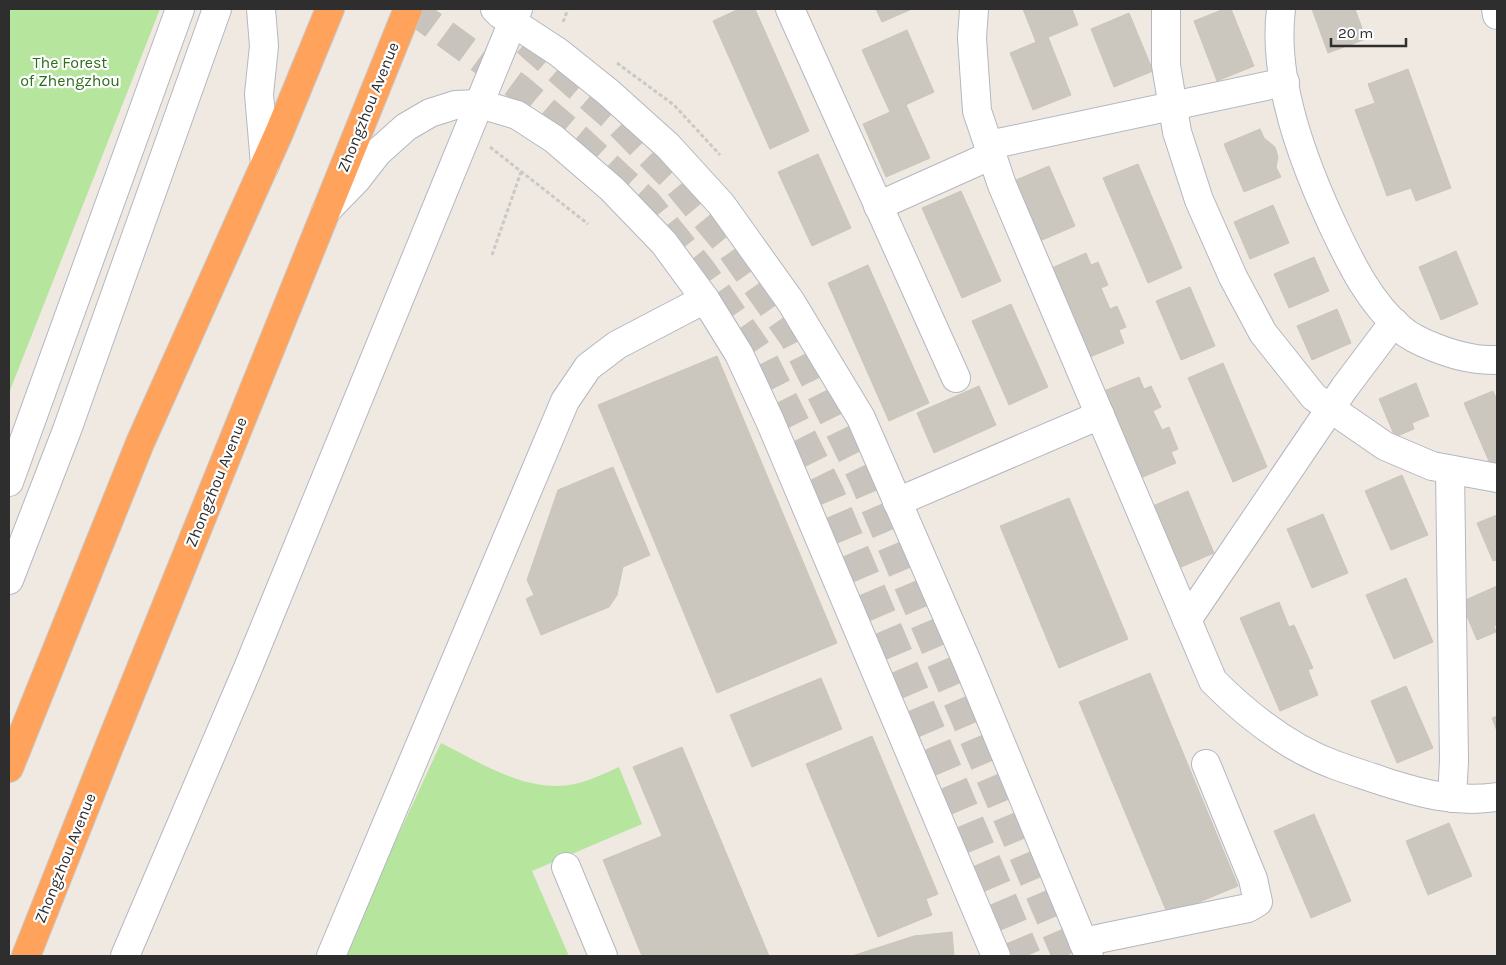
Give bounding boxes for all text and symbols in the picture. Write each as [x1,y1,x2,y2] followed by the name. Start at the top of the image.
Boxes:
[1331,15,1406,47] scale bar
[1338,24,1373,42] text: 20 m
[333,39,403,175] street label: Zhongzhou Avenue
[20,53,120,90] park label: The Forest of Zhengzhou
[181,414,251,550] street label: Zhongzhou Avenue
[30,790,100,926] street label: Zhongzhou Avenue

